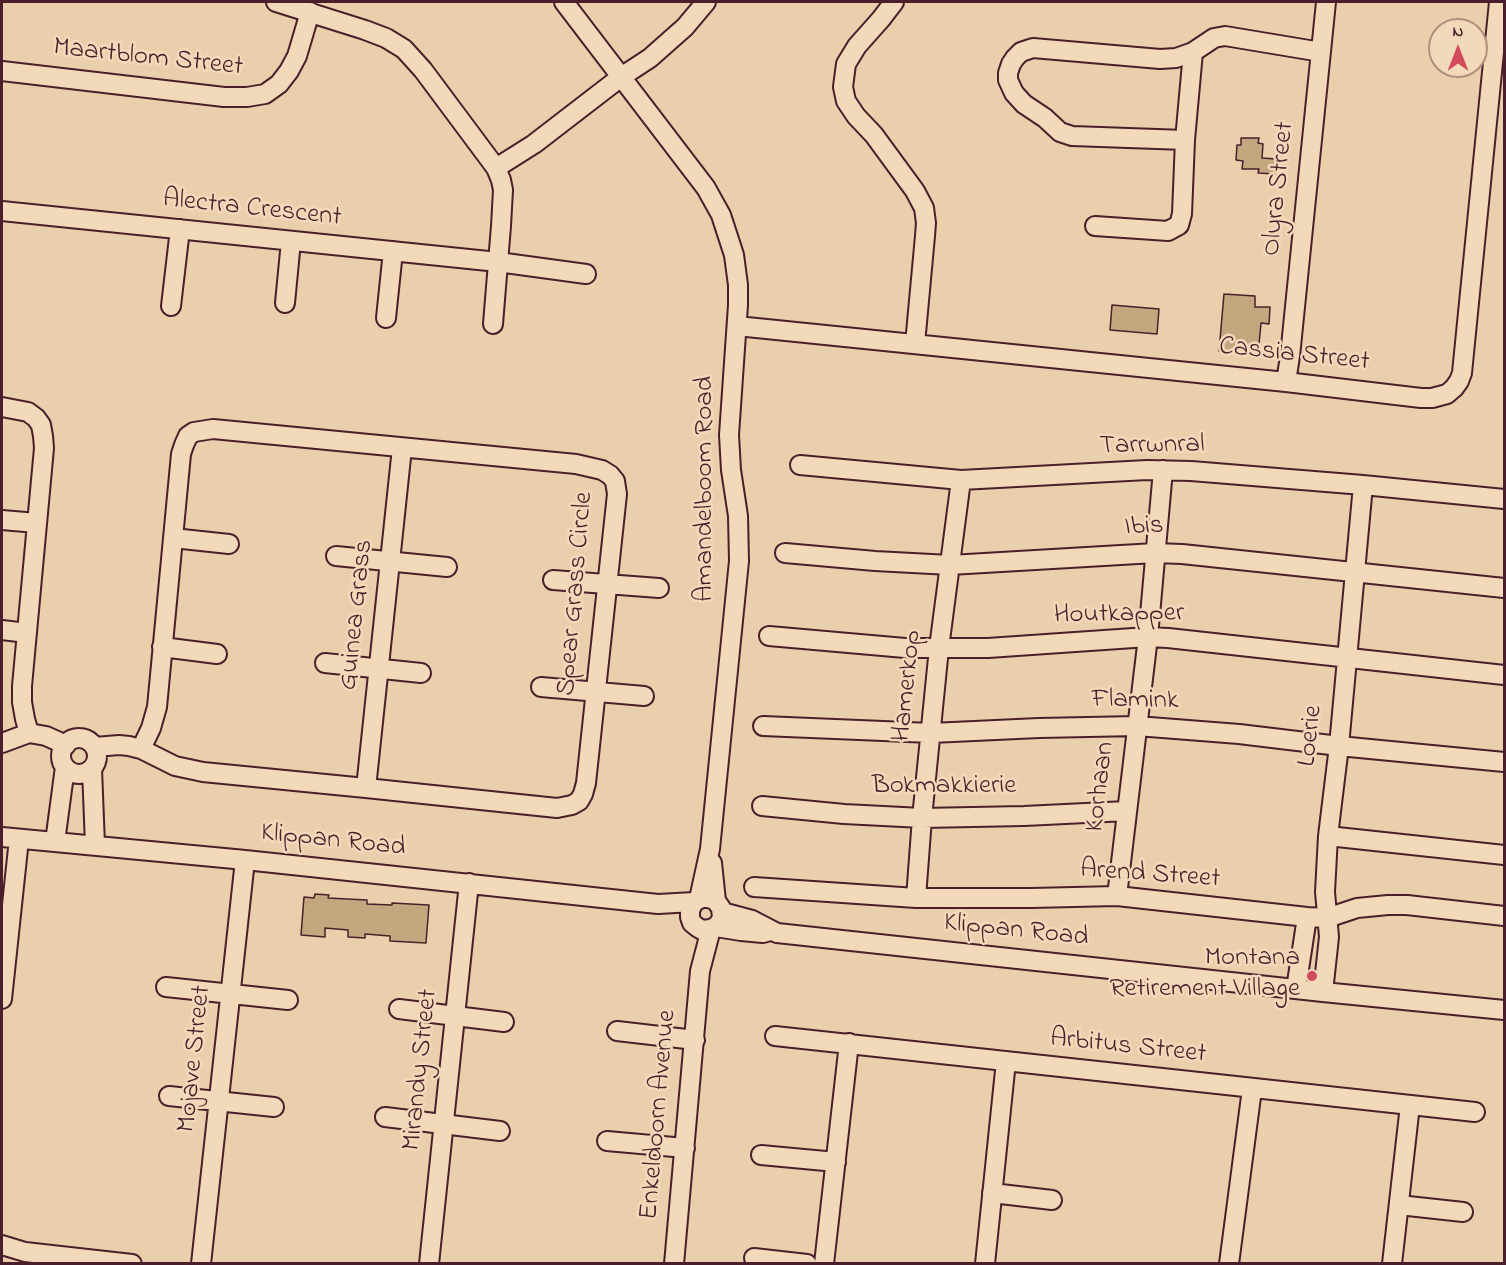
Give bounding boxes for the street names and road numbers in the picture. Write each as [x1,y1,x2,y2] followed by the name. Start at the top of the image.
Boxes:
[51,33,245,85] street label: Maartblom Street
[1257,120,1303,258] street label: Olyra Street
[161,185,343,235] street label: Alectra Crescent
[1217,332,1371,380] street label: Cassia Street
[691,376,723,602] street label: Amandelboom Road
[1099,430,1205,464] street label: Tarrwnral
[552,491,602,697] street label: Spear Grass Circle
[1124,511,1164,545] street label: Ibis
[334,538,382,692] street label: Guinea Grass
[1054,599,1184,633] street label: Houtkapper
[887,628,931,744] street label: Hamerkop
[1091,685,1179,719] street label: Flamink
[1293,704,1331,768] street label: Loerie
[1080,740,1124,834] street label: Korhaan
[872,772,1016,804] street label: Bokmakkierie
[259,818,407,866] street label: Klippan Road
[1079,855,1221,897] street label: Arend Street
[942,908,1090,956] street label: Klippan Road
[172,984,220,1134] street label: Mojave Street
[397,988,447,1152] street label: Mirandy Street
[635,1009,685,1221] street label: Enkeldoorn Avenue
[1048,1024,1208,1072] street label: Arbitus Street

